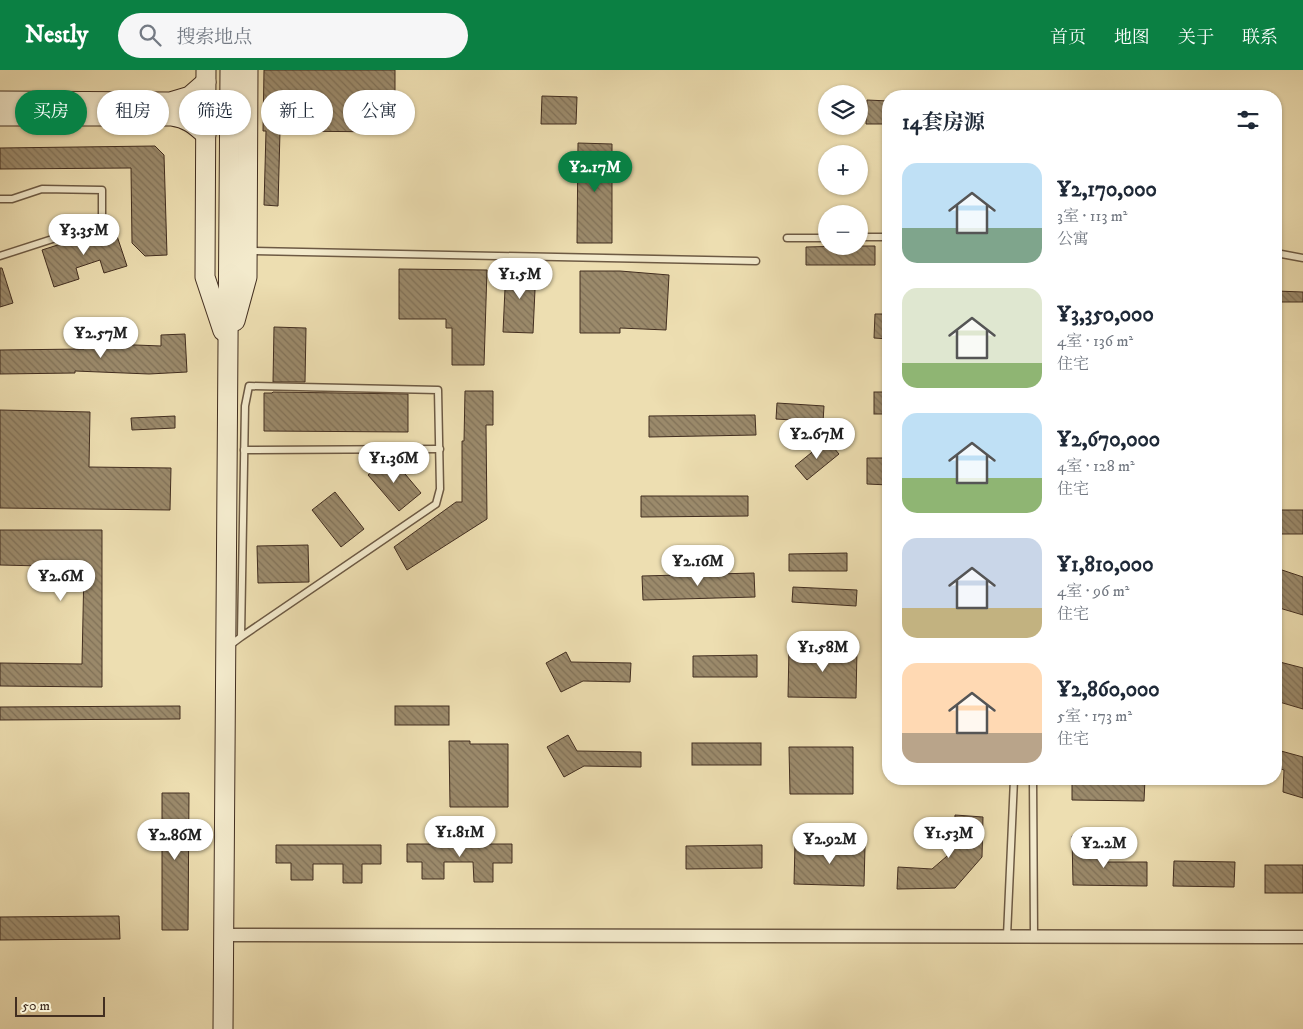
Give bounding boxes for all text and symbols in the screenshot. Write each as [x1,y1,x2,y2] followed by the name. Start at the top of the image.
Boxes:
[118,13,468,58] search box
[25,20,88,50] text: Nestly
[136,21,164,49] icon: search
[176,26,252,49] text: 搜索地点
[1050,27,1086,49] text: 首页
[1114,27,1150,49] text: 地图
[1178,27,1214,49] text: 关于
[1242,27,1278,49] text: 联系
[818,85,868,255] map controls
[818,85,868,135] button: layers
[15,90,87,135] chip: 买房
[97,90,169,135] chip: 租房
[179,90,251,135] chip: 筛选
[261,90,333,135] chip: 新上
[343,90,415,135] chip: 公寓
[1234,106,1262,134] icon: filters
[902,110,985,136] text: 14套房源
[818,145,868,195] button: +
[554,150,636,193] pin: ¥2.17M
[569,157,621,177] text: ¥2.17M
[1057,177,1157,203] text: ¥2,170,000
[942,183,1002,243] icon: home
[818,205,868,255] button: −
[1057,206,1128,226] text: 3室 · 113 m²
[43,214,125,256] pin: ¥3.35M
[59,220,109,240] text: ¥3.35M
[1057,229,1089,249] text: 公寓
[485,258,555,300] pin: ¥1.5M
[499,264,541,284] text: ¥1.5M
[1057,302,1154,328] text: ¥3,350,000
[942,308,1002,368] icon: home
[60,316,142,359] pin: ¥2.57M
[74,323,128,343] text: ¥2.57M
[1057,331,1133,351] text: 4室 · 136 m²
[1057,354,1089,374] text: 住宅
[776,418,858,460] pin: ¥2.67M
[790,424,844,444] text: ¥2.67M
[1057,427,1160,453] text: ¥2,670,000
[942,433,1002,493] icon: home
[353,442,435,484] pin: ¥1.36M
[369,448,419,468] text: ¥1.36M
[1057,456,1135,476] text: 4室 · 128 m²
[1057,479,1089,499] text: 住宅
[657,544,739,587] pin: ¥2.16M
[672,551,724,571] text: ¥2.16M
[1057,552,1153,578] text: ¥1,810,000
[942,558,1002,618] icon: home
[26,560,96,602] pin: ¥2.6M
[38,566,84,586] text: ¥2.6M
[1057,581,1129,601] text: 4室 · 96 m²
[1057,604,1089,624] text: 住宅
[782,630,864,673] pin: ¥1.58M
[798,637,848,657] text: ¥1.58M
[1057,677,1160,703] text: ¥2,860,000
[942,683,1002,743] icon: home
[1057,706,1132,726] text: 5室 · 173 m²
[1057,729,1089,749] text: 住宅
[419,816,501,858] pin: ¥1.81M
[908,816,990,859] pin: ¥1.53M
[134,818,216,861] pin: ¥2.86M
[436,822,484,842] text: ¥1.81M
[789,822,871,865] pin: ¥2.92M
[925,823,973,843] text: ¥1.53M
[148,825,202,845] text: ¥2.86M
[1069,826,1139,869] pin: ¥2.2M
[803,829,857,849] text: ¥2.92M
[1081,833,1127,853] text: ¥2.2M
[15,994,105,1017] scale bar
[22,997,50,1015] text: 50 m

